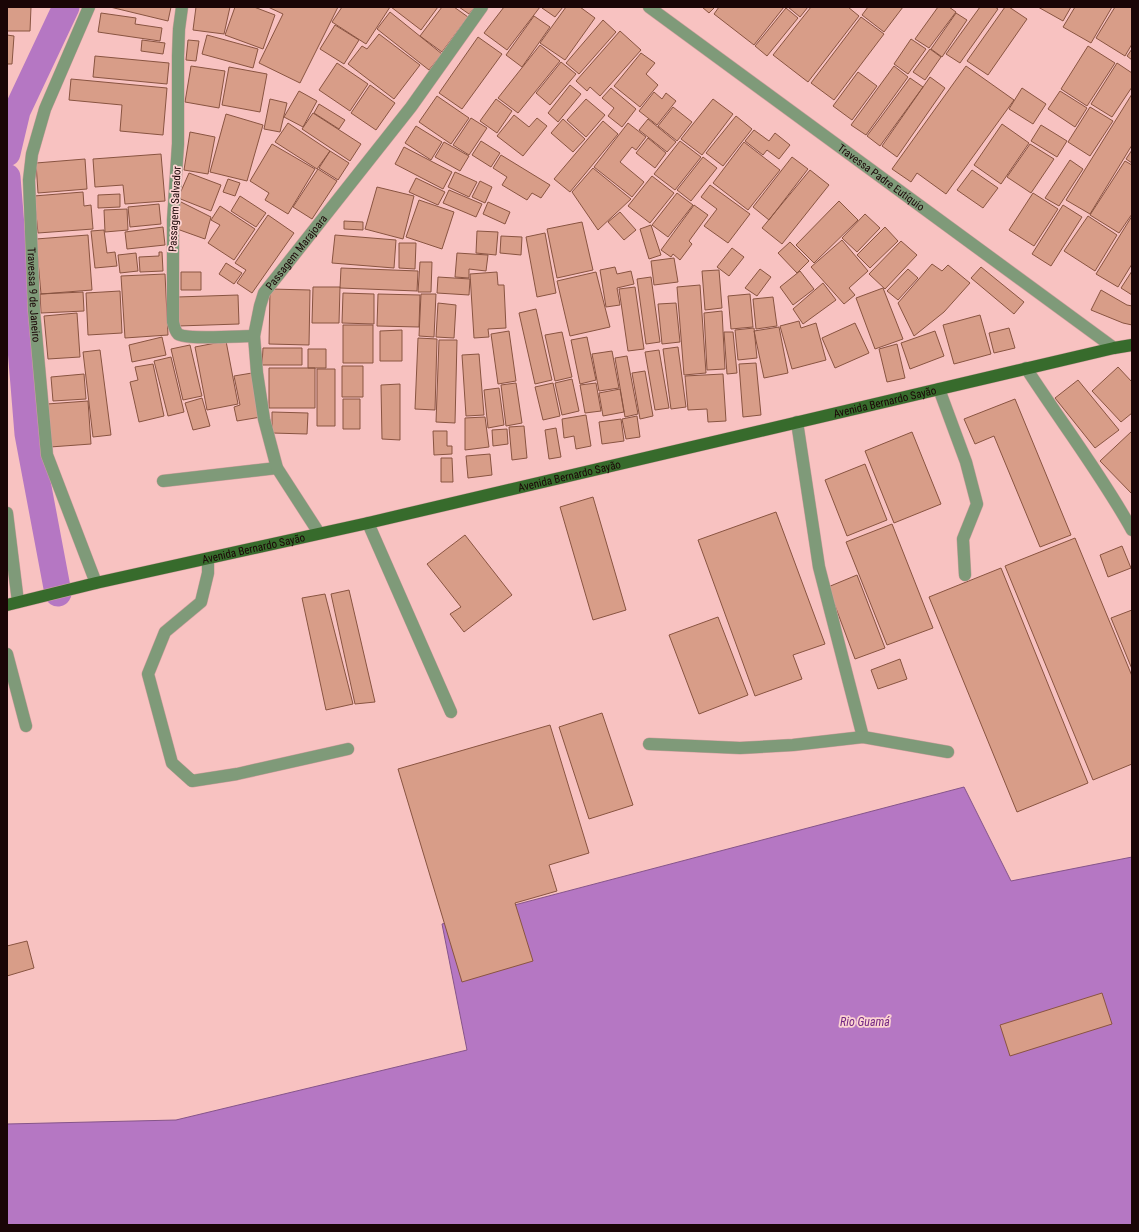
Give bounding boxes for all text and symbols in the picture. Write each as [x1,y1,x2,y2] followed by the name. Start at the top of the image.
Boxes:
[835,141,928,214] street label: Travessa Padre Eutíquio
[166,165,184,252] street label: Passagem Salvador
[263,212,330,292] street label: Passagem Marajoara
[25,247,43,343] street label: Travessa 9 de Janeiro
[832,383,938,420] street label: Avenida Bernardo Sayão
[517,457,622,494] street label: Avenida Bernardo Sayão
[201,530,307,566] street label: Avenida Bernardo Sayão
[840,1015,890,1029] water label: Rio Guamá

